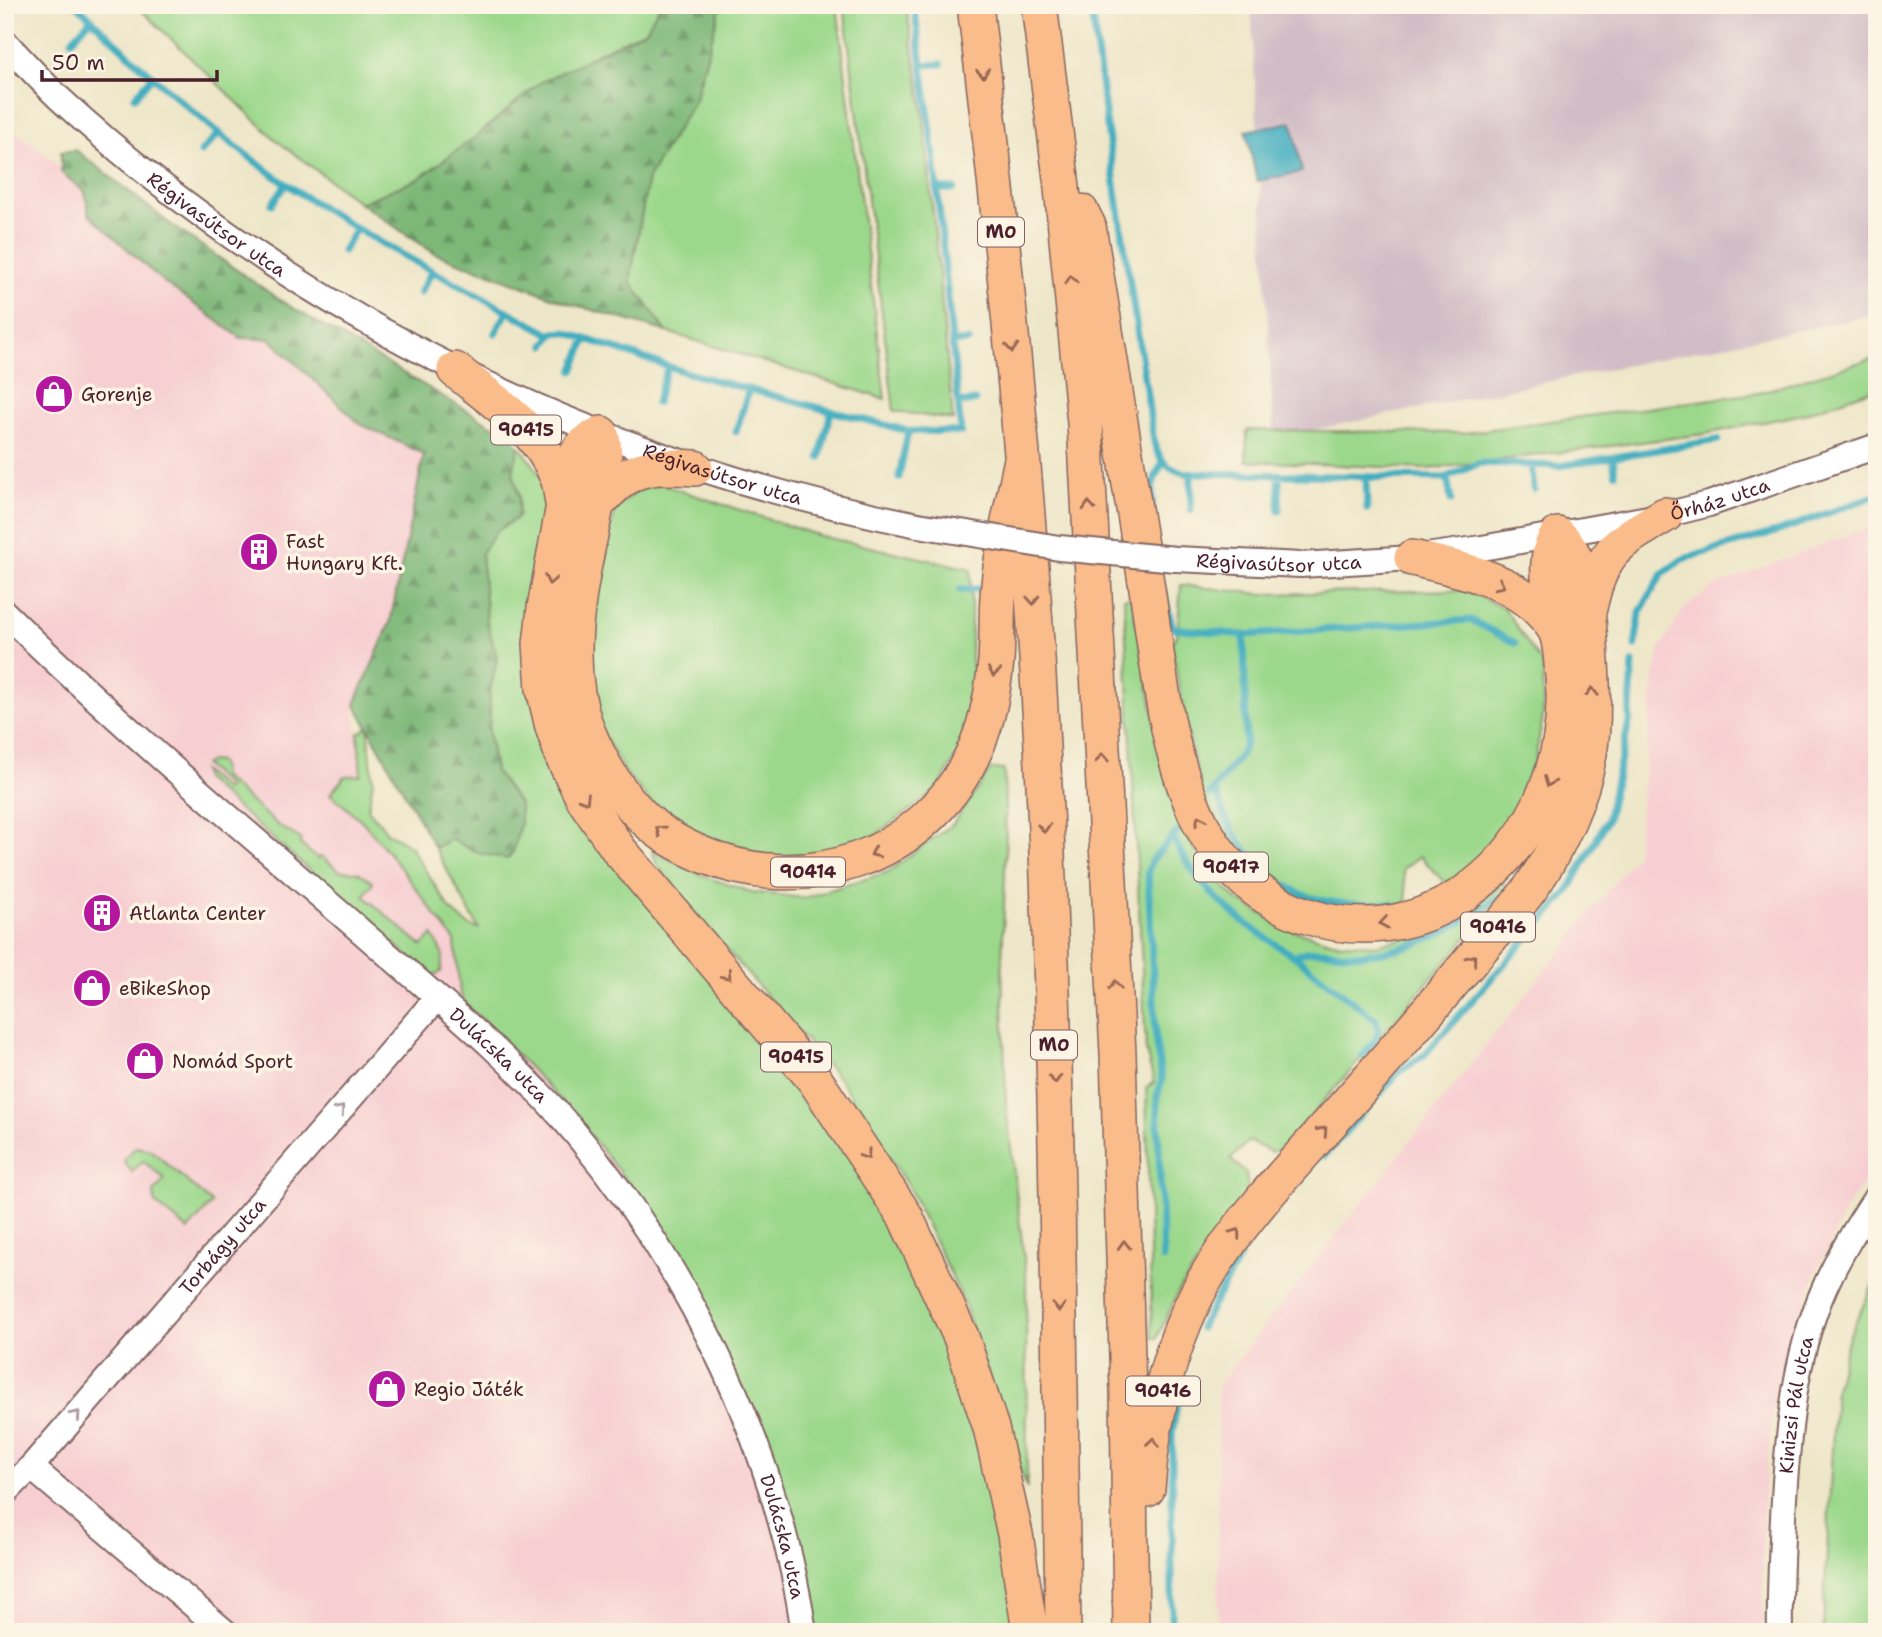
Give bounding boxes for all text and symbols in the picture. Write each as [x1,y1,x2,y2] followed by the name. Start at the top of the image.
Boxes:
[42,38,217,82] scale bar
[52,49,105,77] text: 50 m
[976,67,991,79] one-way arrow
[142,166,291,283] street label: Régivasútsor utca
[978,218,1024,246] road number: M0
[1064,274,1079,285] one-way arrow
[1004,343,1019,354] one-way arrow
[33,373,75,415] shop icon: Gorenje
[81,382,152,407] place label: Gorenje
[491,416,561,444] road number: 90415
[639,438,805,511] street label: Régivasútsor utca
[1667,472,1773,526] street label: Őrház utca
[1082,501,1097,512] one-way arrow
[286,529,403,576] place label: Fast Hungary Kft.
[238,531,280,573] building icon: Fast Hungary Kft.
[1196,548,1362,578] street label: Régivasútsor utca
[544,574,559,586] one-way arrow
[1493,576,1506,590] one-way arrow
[1025,595,1040,606] one-way arrow
[987,666,1002,678] one-way arrow
[1585,687,1600,698] one-way arrow
[1095,752,1110,763] one-way arrow
[1543,776,1557,788] one-way arrow
[576,791,589,804] one-way arrow
[1195,815,1209,827] one-way arrow
[1037,822,1052,833] one-way arrow
[655,826,668,838] one-way arrow
[870,845,882,859] one-way arrow
[1194,852,1268,882] road number: 90417
[771,858,845,886] road number: 90414
[81,892,123,934] building icon: Atlanta Center
[129,901,266,926] place label: Atlanta Center
[1461,912,1535,942] road number: 90416
[1379,915,1390,930] one-way arrow
[1464,954,1476,967] one-way arrow
[71,967,113,1009] shop icon: eBikeShop
[719,967,731,980] one-way arrow
[119,976,211,1001] place label: eBikeShop
[1107,979,1122,990] one-way arrow
[444,1002,554,1108] street label: Dulácska utca
[1031,1030,1077,1060] road number: M0
[124,1040,166,1082] shop icon: Nomád Sport
[761,1042,831,1072] road number: 90415
[172,1049,293,1074] place label: Nomád Sport
[1047,1075,1063,1085] one-way arrow
[332,1105,344,1118] one-way arrow
[1315,1126,1327,1139] one-way arrow
[858,1148,871,1161] one-way arrow
[174,1192,272,1300] street label: Torbágy utca
[1228,1228,1241,1241] one-way arrow
[1116,1239,1131,1250] one-way arrow
[1051,1302,1067,1313] one-way arrow
[1774,1333,1820,1475] street label: Kinizsi Pál utca
[366,1368,408,1410] shop icon: Regio Játék
[1126,1376,1200,1406] road number: 90416
[414,1377,524,1402] place label: Regio Játék
[68,1410,80,1423] one-way arrow
[1145,1436,1160,1447] one-way arrow
[754,1471,810,1601] street label: Dulácska utca

